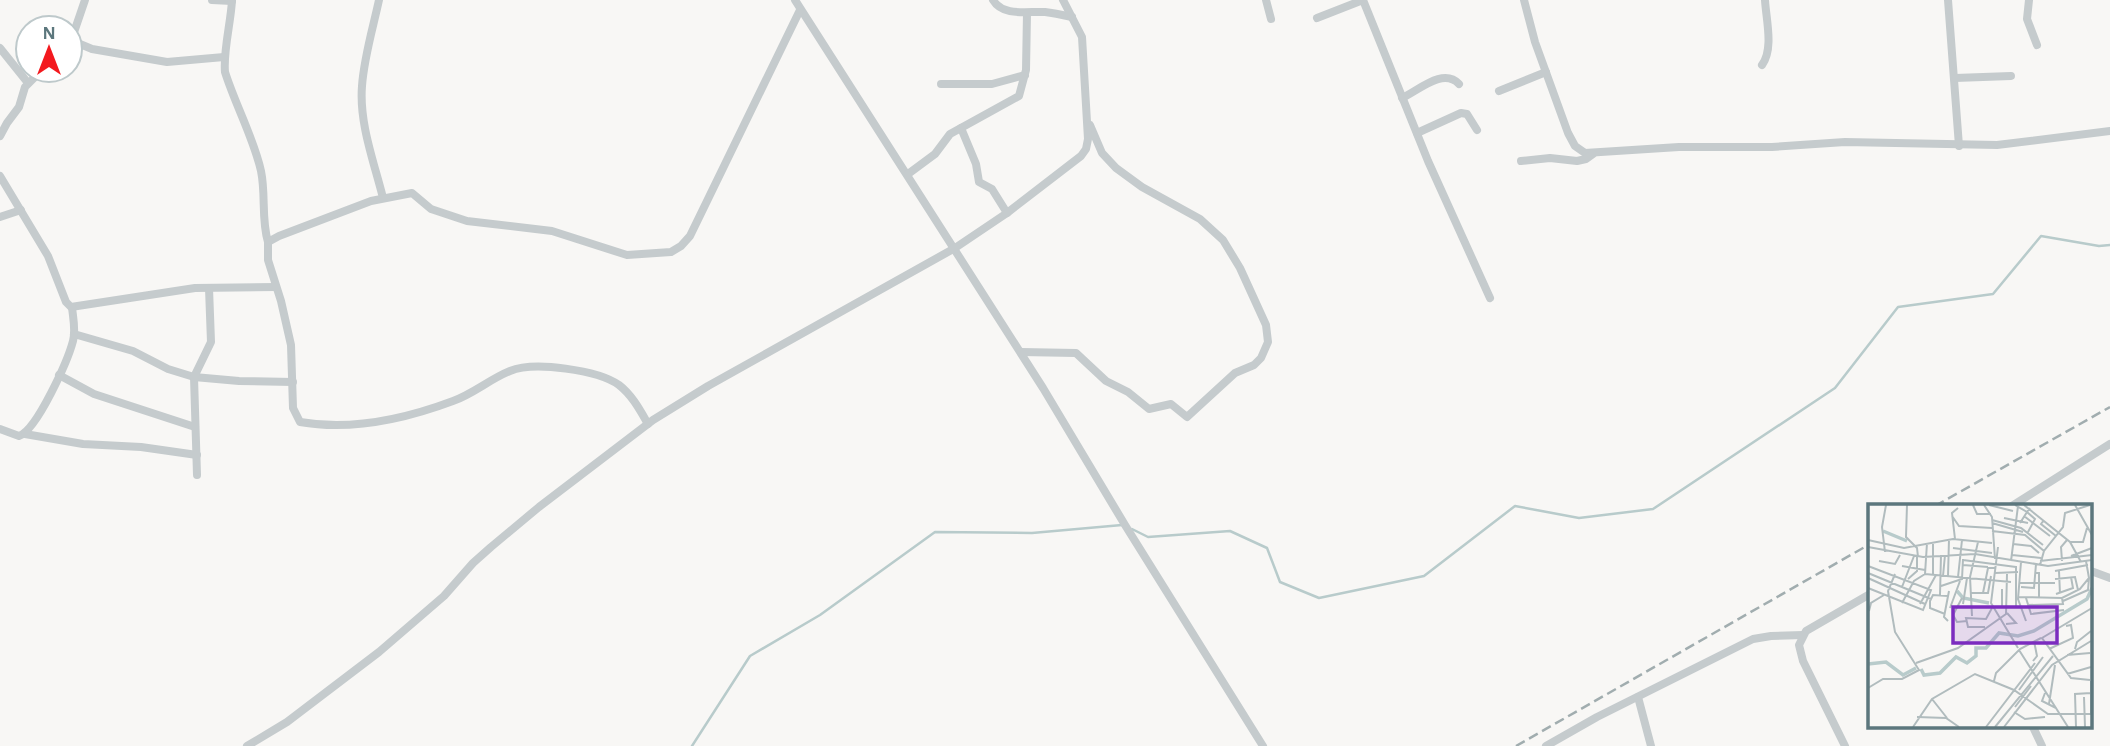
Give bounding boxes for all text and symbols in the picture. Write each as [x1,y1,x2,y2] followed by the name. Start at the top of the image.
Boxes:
[14,14,84,84] north arrow
[42,24,56,43] text: N
[1868,504,2092,728] inset map

